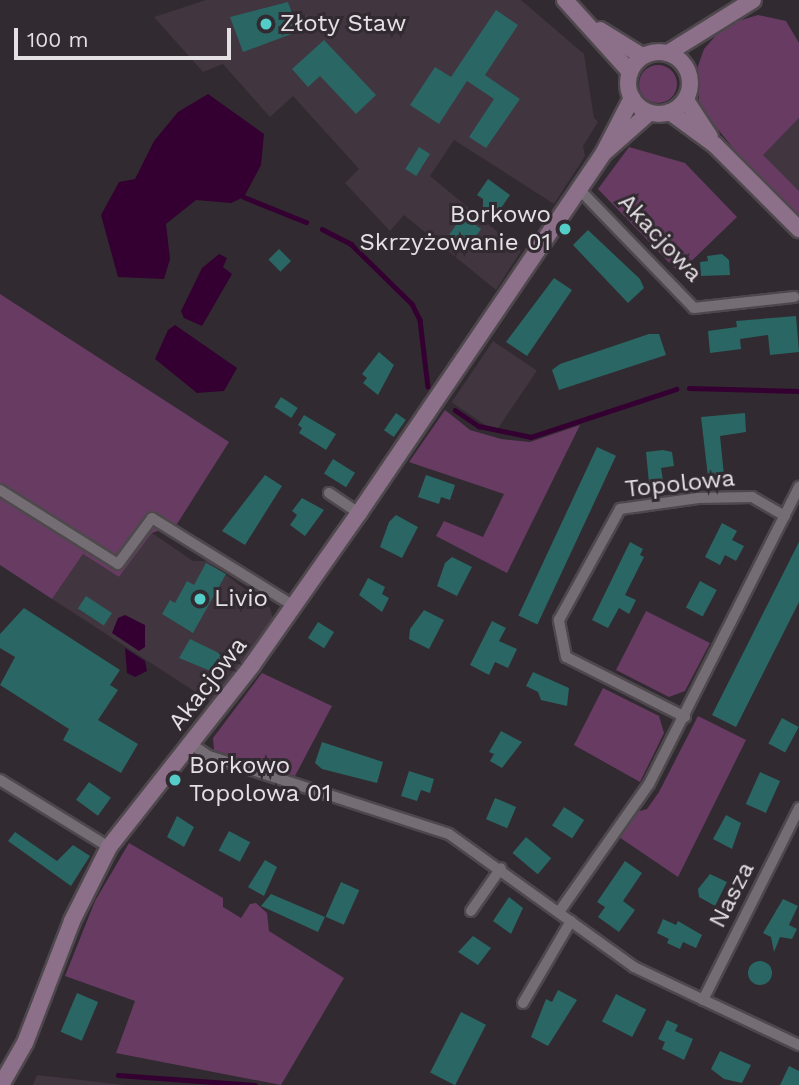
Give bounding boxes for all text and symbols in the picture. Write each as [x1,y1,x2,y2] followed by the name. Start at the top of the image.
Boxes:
[280,10,407,38] place label: Złoty Staw
[18,14,234,58] scale bar
[258,16,274,32] marker: Złoty Staw
[27,27,89,52] text: 100 m
[612,188,708,288] street label: Akacjowa
[359,201,551,257] place label: Borkowo Skrzyżowanie 01
[557,221,573,237] marker: Borkowo Skrzyżowanie 01
[624,464,736,504] street label: Topolowa
[214,585,268,613] place label: Livio
[192,591,208,607] marker: Livio
[163,632,253,736] street label: Akacjowa
[189,752,332,808] place label: Borkowo Topolowa 01
[167,772,183,788] marker: Borkowo Topolowa 01
[703,857,761,933] street label: Nasza

